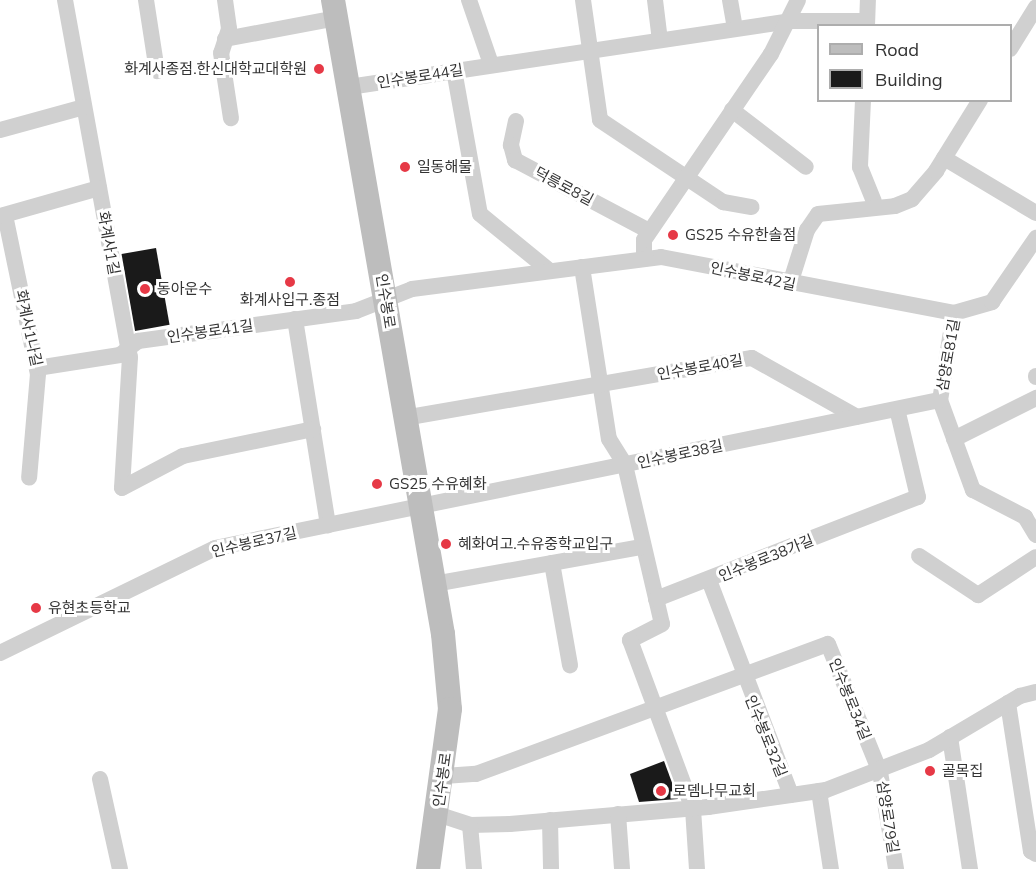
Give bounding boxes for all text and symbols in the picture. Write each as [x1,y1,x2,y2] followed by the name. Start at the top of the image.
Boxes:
[817,24,1012,102] legend
[875,38,919,61] text: Road
[124,60,307,78] place label: 화계사종점.한신대학교대학원
[376,60,464,92] street label: 인수봉로44길
[312,62,326,76] marker: 화계사종점.한신대학교대학원
[875,68,943,91] text: Building
[417,158,472,176] place label: 일동해물
[398,160,412,174] marker: 일동해물
[531,163,597,209] street label: 덕릉로8길
[95,210,123,276] street label: 화계사1길
[685,226,796,244] place label: GS25 수유한솔점
[666,228,680,242] marker: GS25 수유한솔점
[709,258,797,294] street label: 인수봉로42길
[373,272,399,330] street label: 인수봉로
[283,275,297,289] marker: 화계사입구.종점
[157,280,212,298] place label: 동아운수
[138,282,152,296] marker: 동아운수
[12,288,46,368] street label: 화계사1나길
[240,291,340,309] place label: 화계사입구.종점
[166,316,254,346] street label: 인수봉로41길
[933,317,963,393] street label: 삼양로81길
[656,351,744,383] street label: 인수봉로40길
[636,436,724,472] street label: 인수봉로38길
[389,475,486,493] place label: GS25 수유혜화
[370,477,384,491] marker: GS25 수유혜화
[210,523,298,561] street label: 인수봉로37길
[716,531,816,585] street label: 인수봉로38가길
[458,535,613,553] place label: 혜화여고.수유중학교입구
[439,537,453,551] marker: 혜화여고.수유중학교입구
[48,599,131,617] place label: 유현초등학교
[29,601,43,615] marker: 유현초등학교
[825,655,875,743] street label: 인수봉로34길
[741,692,791,780] street label: 인수봉로32길
[429,751,455,809] street label: 인수봉로
[942,762,983,780] place label: 골목집
[923,764,937,778] marker: 골목집
[873,779,903,855] street label: 삼양로79길
[673,782,756,800] place label: 로뎀나무교회
[654,784,668,798] marker: 로뎀나무교회

